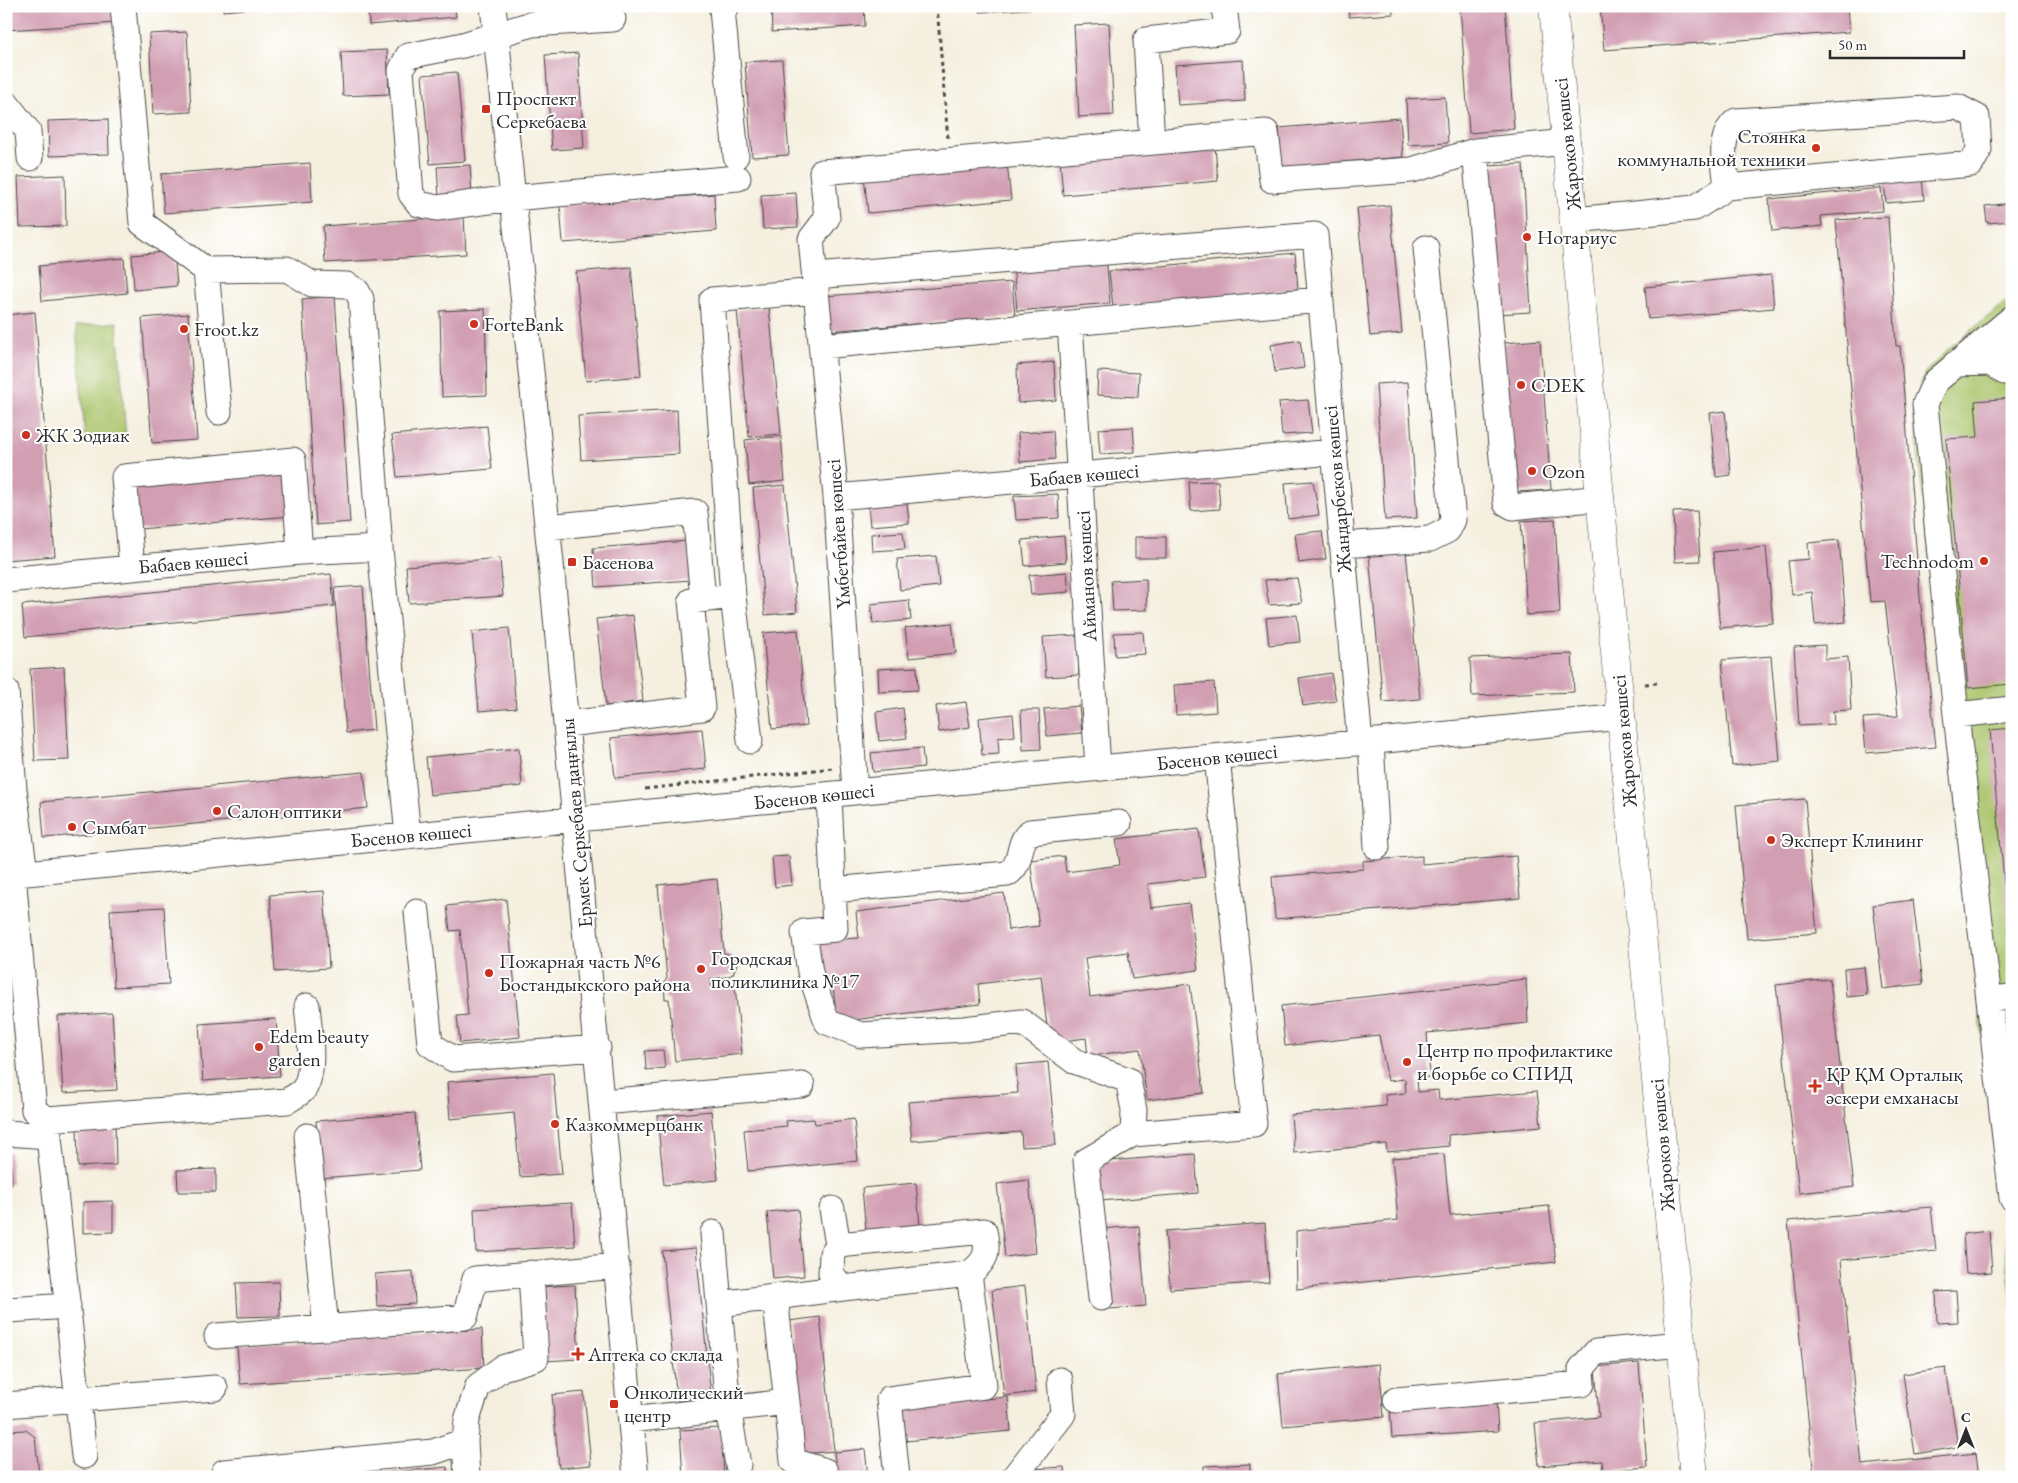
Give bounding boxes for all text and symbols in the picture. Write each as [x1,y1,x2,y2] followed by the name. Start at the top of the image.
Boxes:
[1830,28,1964,60] scale bar
[1838,35,1867,54] text: 50 m
[1547,76,1587,212] street label: Жароков көшесі
[496,85,587,134] place label: Проспект Серкебаева
[480,103,492,115] marker: Проспект Серкебаева
[1617,123,1806,172] place label: Стоянка коммунальной техники
[1810,142,1822,154] marker: Стоянка коммунальной техники
[1537,224,1617,250] place label: Нотариуc
[1521,231,1533,243] marker: Нотариуc
[484,311,565,337] place label: ForteBank
[194,316,259,342] place label: Froot.kz
[468,318,480,330] marker: ForteBank
[178,323,190,335] marker: Froot.kz
[1531,372,1586,398] place label: CDEK
[1515,379,1527,391] marker: CDEK
[1317,404,1357,575] street label: Жандарбеков көшесі
[35,422,130,448] place label: ЖК Зодиак
[20,429,32,441] marker: ЖК Зодиак
[1028,457,1140,493] street label: Бабаев көшесі
[820,458,856,610] street label: Үмбетбайев көшесі
[1542,458,1586,484] place label: Ozon
[1526,465,1538,477] marker: Ozon
[1070,510,1102,643] street label: Айманов көшесі
[137,544,249,580] street label: Бабаев көшесі
[1881,548,1974,574] place label: Technodom
[582,549,654,575] place label: Басенова
[1978,555,1990,567] marker: Technodom
[566,556,578,568] marker: Басенова
[1605,674,1643,809] street label: Жароков көшесі
[554,717,598,929] street label: Ермек Серкебаев даңғылы
[1155,738,1279,776] street label: Бәсенов көшесі
[752,777,876,815] street label: Бәсенов көшесі
[227,798,342,824] place label: Салон оптики
[211,805,223,817] marker: Салон оптики
[82,814,146,840] place label: Сымбат
[349,817,473,853] street label: Бәсенов көшесі
[66,821,78,833] marker: Сымбат
[1781,827,1923,853] place label: Эксперт Клининг
[1765,834,1777,846] marker: Эксперт Клининг
[711,945,860,994] place label: Городская поликлиника №17
[499,948,691,997] place label: Пожарная часть №6 Бостандыкского района
[695,963,707,975] marker: Городская поликлиника №17
[483,967,495,979] marker: Пожарная часть №6 Бостандыкского района
[269,1023,369,1072] place label: Edem beauty garden
[1417,1037,1613,1086] place label: Центр по профилактике и борьбе со СПИД
[253,1041,265,1053] marker: Edem beauty garden
[1401,1056,1413,1068] marker: Центр по профилактике и борьбе со СПИД
[1826,1061,1963,1110] place label: ҚР ҚМ Орталық әскери емханасы
[1643,1078,1681,1213] street label: Жароков көшесі
[1808,1079,1822,1093] marker: ҚР ҚМ Орталық әскери емханасы
[565,1111,703,1137] place label: Казкоммерцбанк
[549,1118,561,1130] marker: Казкоммерцбанк
[587,1341,723,1367] place label: Аптека со склада
[572,1348,584,1360] marker: Аптека со склада
[624,1379,744,1428] place label: Онколический центр
[608,1398,620,1410] marker: Онколический центр
[1940,1406,1990,1456] north arrow
[1961,1408,1971,1426] text: С

